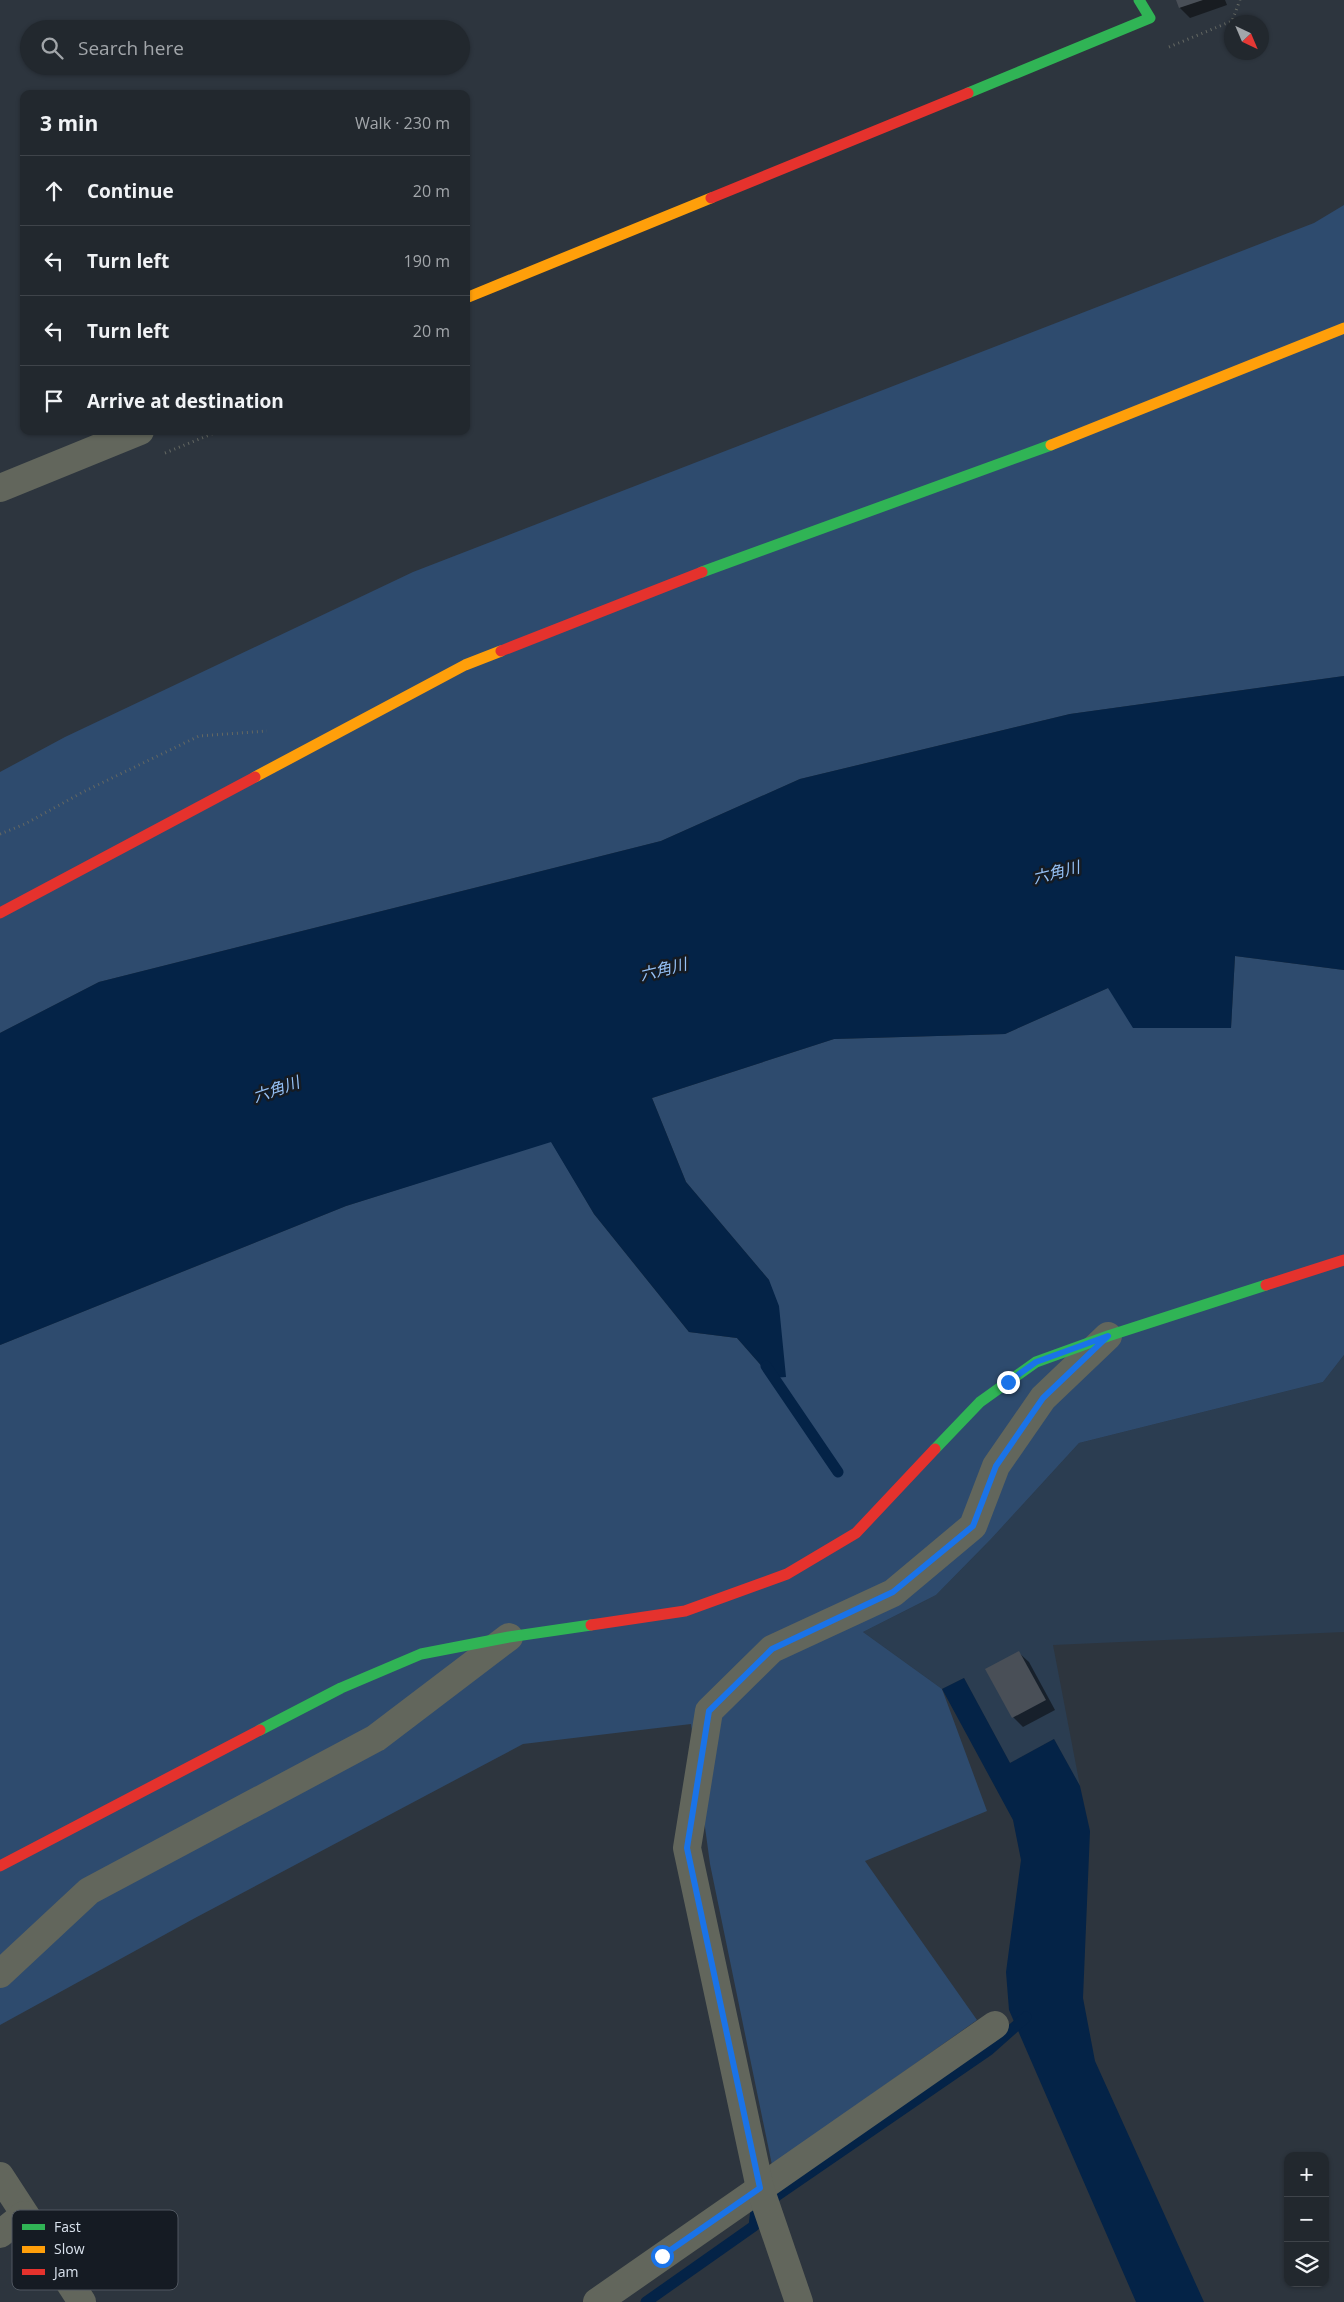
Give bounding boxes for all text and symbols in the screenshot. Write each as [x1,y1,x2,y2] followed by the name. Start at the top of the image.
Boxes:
[1224,15,1269,60] north arrow
[20,20,470,75] search box
[38,34,66,62] icon: search
[78,35,184,61] text: Search here
[40,109,98,137] text: 3 min
[355,112,450,134] text: Walk · 230 m
[40,177,68,205] icon: ahead
[87,178,174,204] text: Continue
[413,180,450,202] text: 20 m
[40,247,68,275] icon: left
[87,248,169,274] text: Turn left
[404,250,450,272] text: 190 m
[40,317,68,345] icon: left
[87,318,169,344] text: Turn left
[413,320,450,342] text: 20 m
[40,387,68,415] icon: arrive
[87,388,284,414] text: Arrive at destination
[1030,855,1084,888] water label: 六角川
[637,952,691,985] water label: 六角川
[250,1070,304,1107] water label: 六角川
[997,1371,1020,1394] route end
[1284,2152,1329,2287] map controls
[1284,2152,1329,2197] button: +
[1284,2197,1329,2242] button: −
[12,2210,178,2290] legend
[54,2217,81,2236] text: Fast
[54,2239,85,2258] text: Slow
[1284,2242,1329,2287] button: layers
[651,2245,674,2268] route start
[52,2262,79,2281] text: Jam

